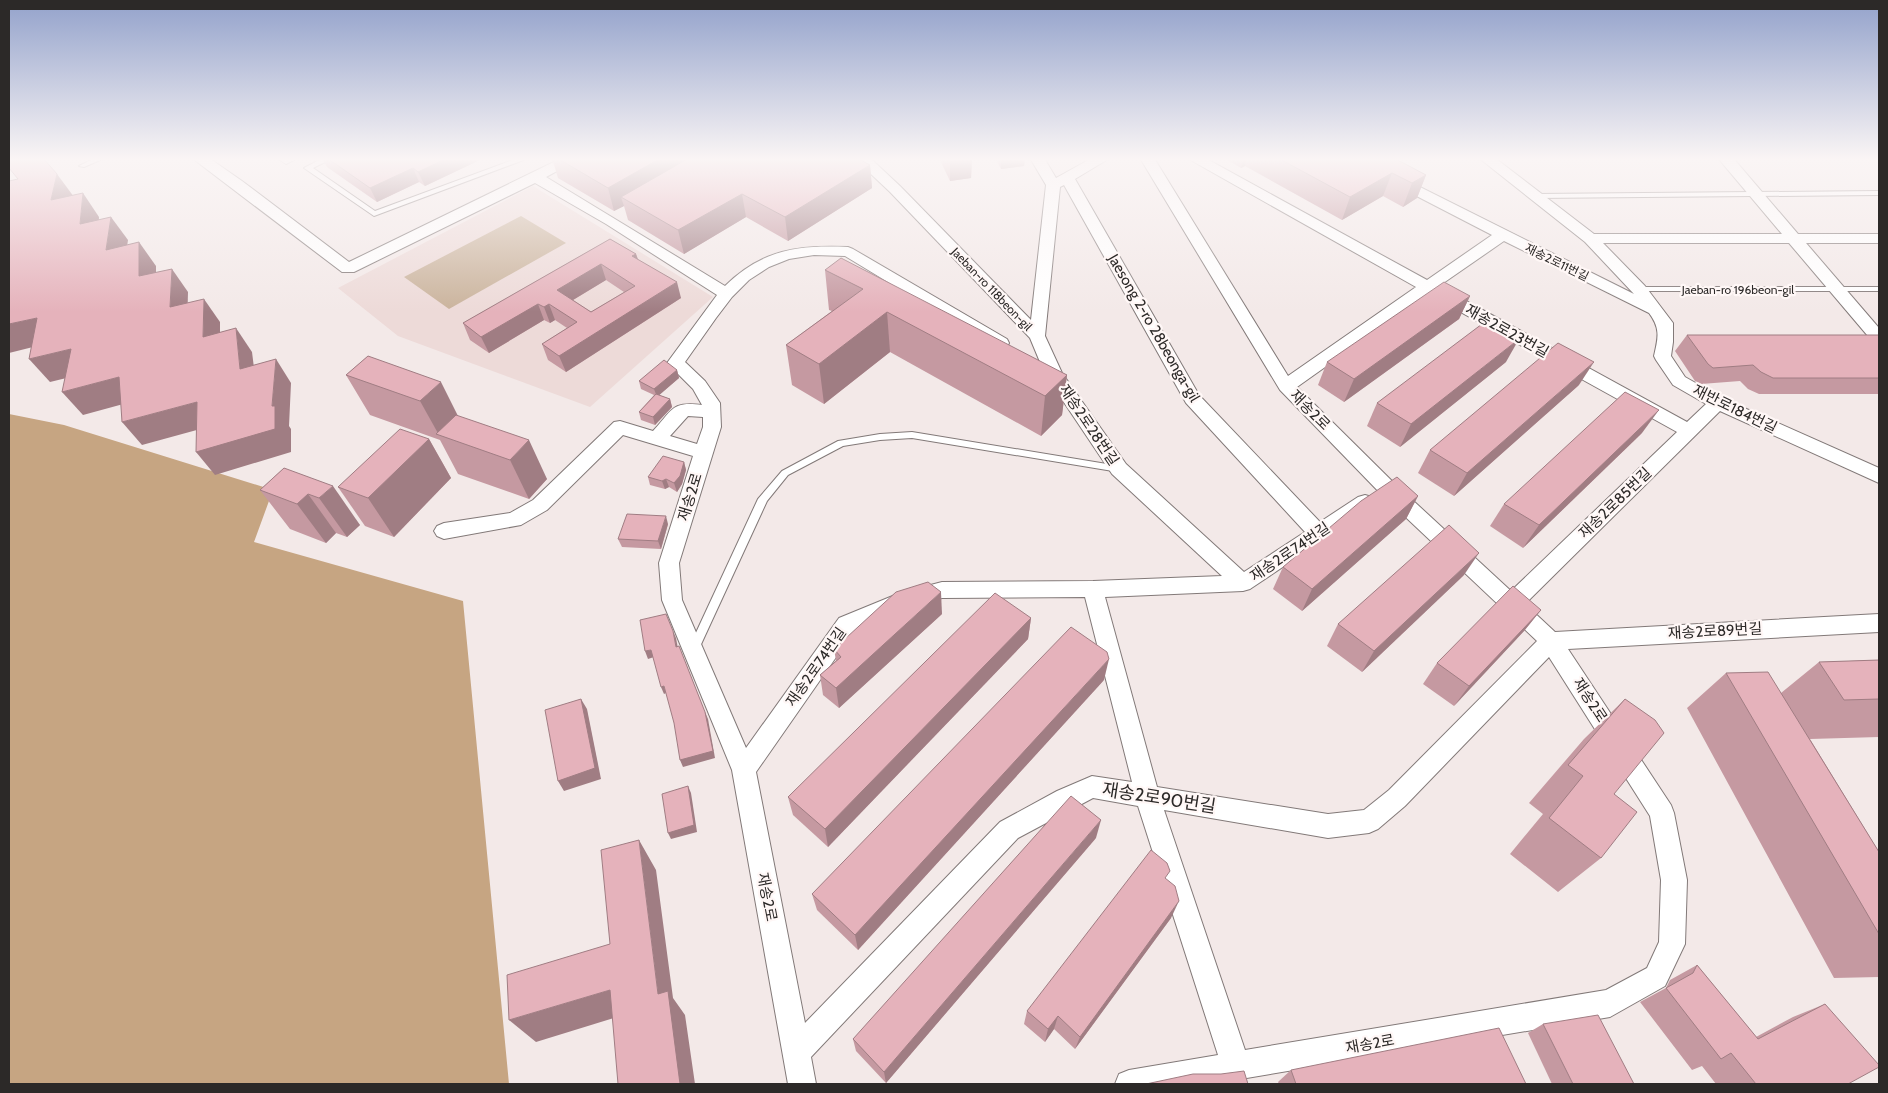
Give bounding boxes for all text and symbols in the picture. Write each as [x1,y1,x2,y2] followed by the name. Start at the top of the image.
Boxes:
[1523,240,1591,284] street label: 재송2로11번길
[948,244,1036,334] street label: Jaeban-ro 118beon-gil
[1104,250,1204,405] street label: Jaesong 2-ro 28beonga-gil
[1681,282,1794,297] street label: Jaeban-ro 196beon-gil
[1462,301,1552,361] street label: 재송2로23번길
[1055,381,1123,469] street label: 재송2로28번길
[1690,381,1780,437] street label: 재반로184번길
[1286,386,1334,434] street label: 재송2로
[1575,464,1655,542] street label: 재송2로85번길
[674,471,706,523] street label: 재송2로
[1247,519,1333,585] street label: 재송2로74번길
[1667,620,1763,642] street label: 재송2로89번길
[782,624,850,710] street label: 재송2로74번길
[1569,674,1611,726] street label: 재송2로
[1100,778,1218,818] street label: 재송2로90번길
[753,871,781,923] street label: 재송2로
[1344,1031,1396,1057] street label: 재송2로

